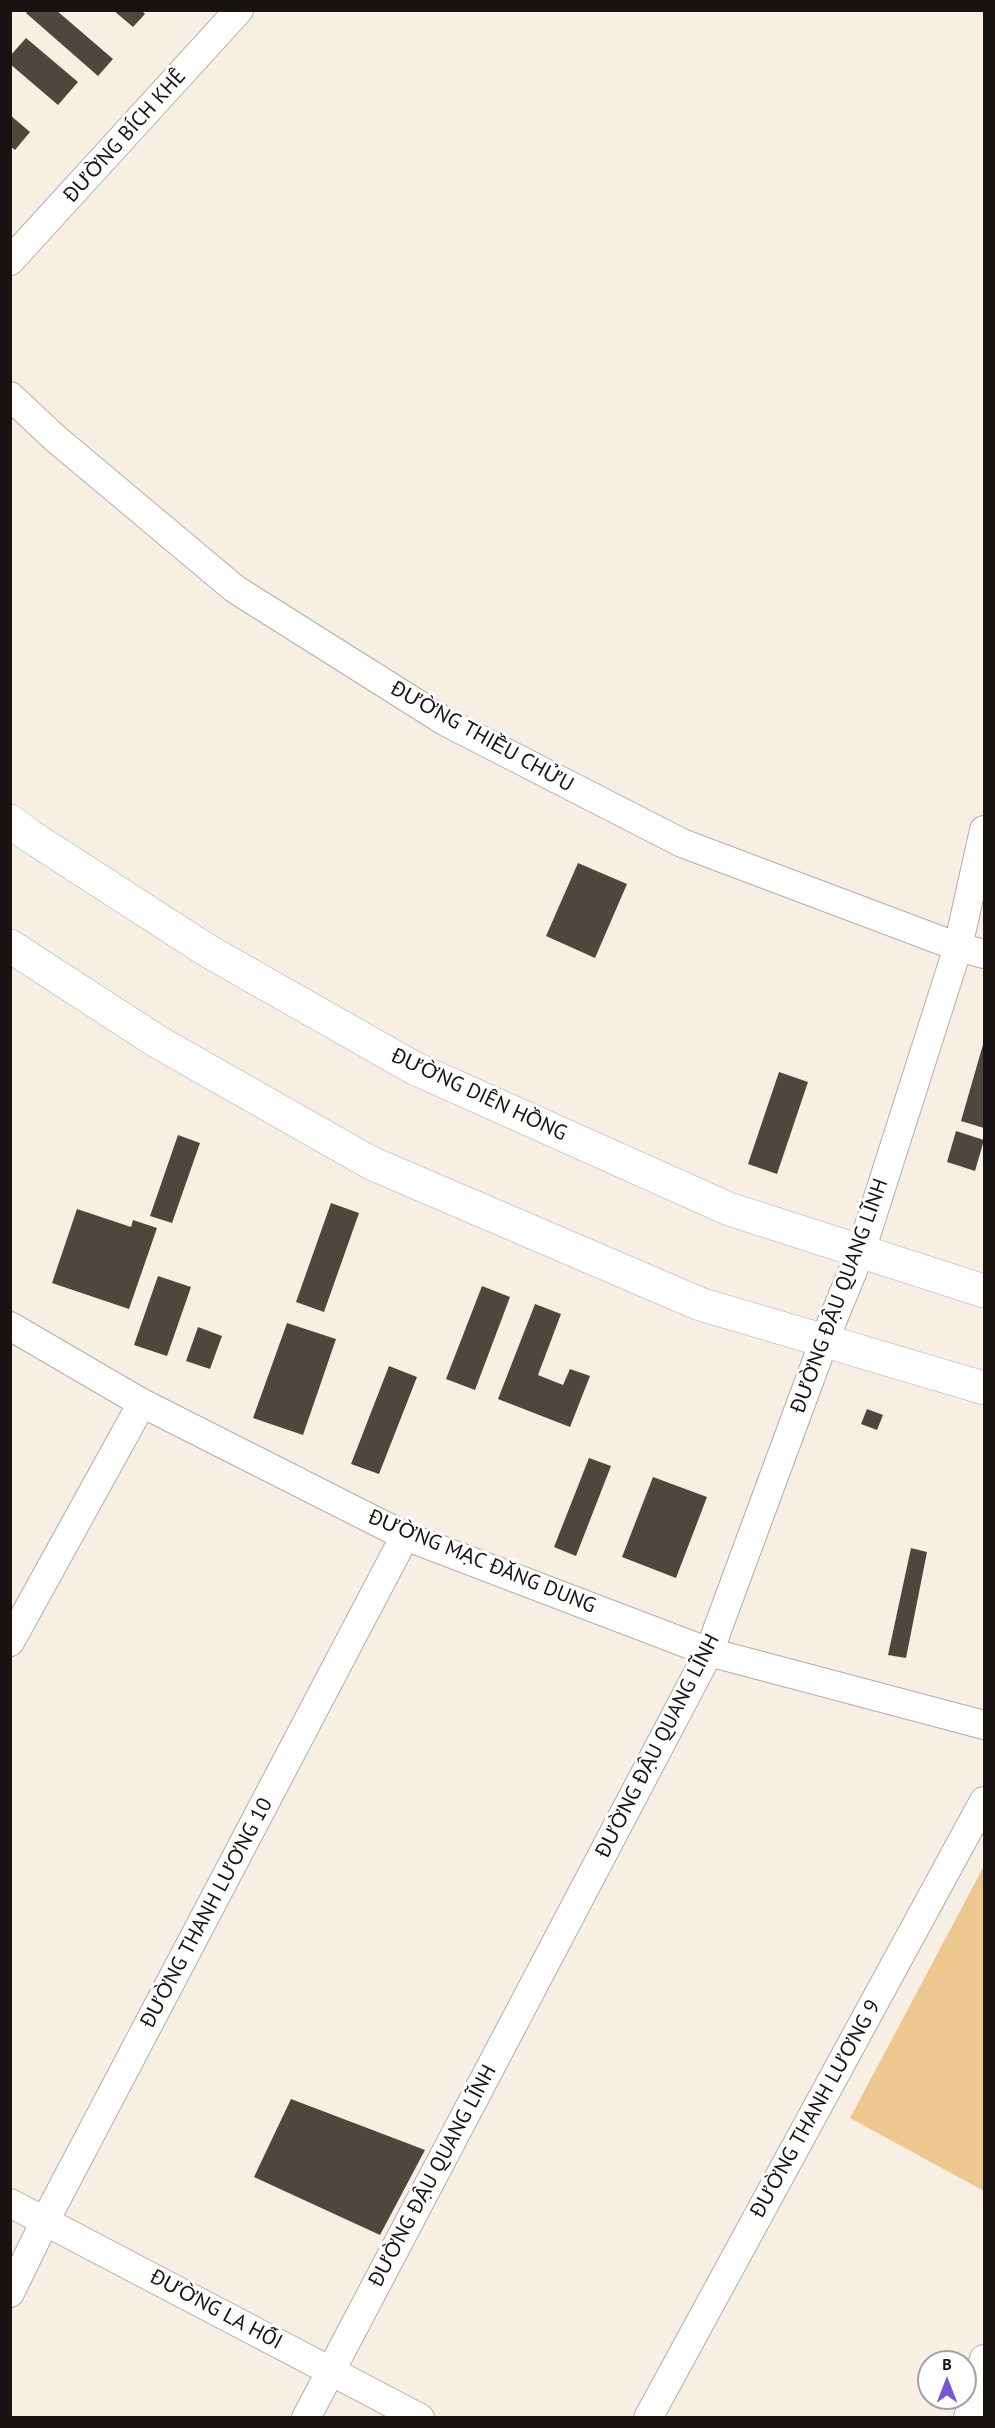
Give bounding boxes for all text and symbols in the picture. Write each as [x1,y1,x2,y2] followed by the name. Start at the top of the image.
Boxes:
[59,64,191,208] street label: ĐƯỜNG BÍCH KHÊ
[386,676,578,798] street label: ĐƯỜNG THIỀU CHỬU
[387,1043,571,1147] street label: ĐƯỜNG DIÊN HỒNG
[786,1175,894,1417] street label: ĐƯỜNG ĐẬU QUANG LĨNH
[365,1505,599,1619] street label: ĐƯỜNG MẠC ĐĂNG DUNG
[591,1630,725,1862] street label: ĐƯỜNG ĐẬU QUANG LĨNH
[136,1794,278,2032] street label: ĐƯỜNG THANH LƯƠNG 10
[746,1996,886,2222] street label: ĐƯỜNG THANH LƯƠNG 9
[364,2061,502,2291] street label: ĐƯỜNG ĐẬU QUANG LĨNH
[146,2265,286,2355] street label: ĐƯỜNG LA HỐI
[917,2350,977,2410] north arrow
[942,2354,952,2374] text: B

